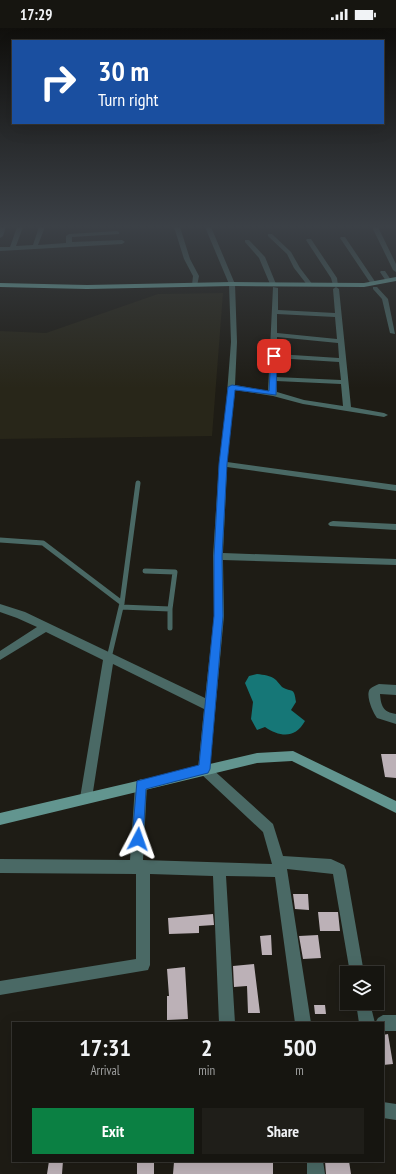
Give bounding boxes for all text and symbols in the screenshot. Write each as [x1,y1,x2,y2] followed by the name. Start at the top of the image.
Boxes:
[20,5,52,24] text: 17:29
[98,52,149,89] text: 30 m
[32,56,84,108] icon: right
[98,88,158,111] text: Turn right
[257,339,291,373] pin
[263,345,285,367] icon: arrive
[117,818,159,860] position arrow
[340,966,384,1010] map controls
[340,966,384,1010] button: layers
[79,1032,131,1063] text: 17:31
[201,1032,212,1063] text: 2
[282,1032,317,1063] text: 500
[90,1062,120,1079] text: Arrival
[198,1062,215,1079] text: min
[295,1062,304,1079] text: m
[32,1108,194,1154] button: Exit
[202,1108,364,1154] button: Share

